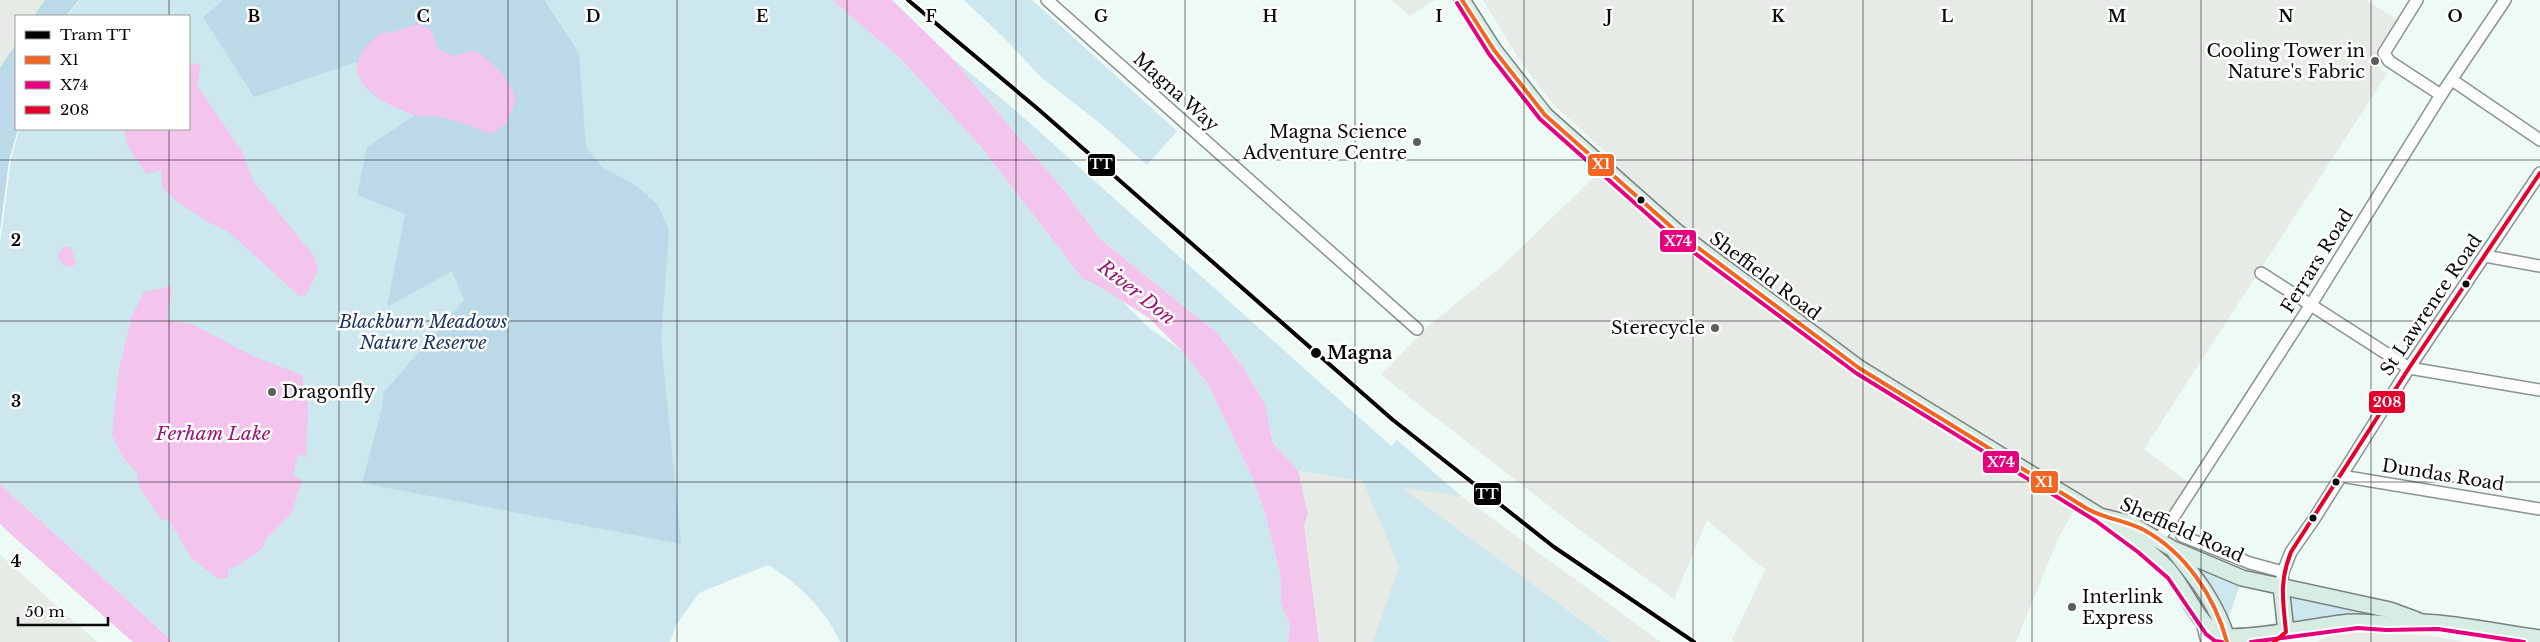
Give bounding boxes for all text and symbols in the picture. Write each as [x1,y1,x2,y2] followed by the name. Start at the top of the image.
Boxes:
[248,6,261,26] text: B
[416,6,430,26] text: C
[586,6,600,26] text: D
[756,6,768,26] text: E
[925,6,937,26] text: F
[1094,6,1108,26] text: G
[1262,6,1278,26] text: H
[1436,6,1443,26] text: I
[1603,6,1612,26] text: J
[1771,6,1785,26] text: K
[1941,6,1953,26] text: L
[2108,6,2126,26] text: M
[2278,6,2294,26] text: N
[2447,6,2463,26] text: O
[15,15,190,130] legend
[60,25,130,44] text: Tram TT
[2206,40,2365,83] place label: Cooling Tower in Nature's Fabric
[1129,48,1224,137] street label: Magna Way
[60,50,79,69] text: X1
[2369,55,2381,67] marker: Cooling Tower in Nature's Fabric
[60,75,88,94] text: X74
[60,100,89,119] text: 208
[1242,121,1407,164] place label: Magna Science Adventure Centre
[1411,136,1423,148] marker: Magna Science Adventure Centre
[1087,153,1116,177] line badge: TT
[1587,153,1615,177] line badge: X1
[1089,155,1113,173] text: TT
[1591,155,1610,173] text: X1
[1636,195,1646,205] unlabelled marker
[2276,205,2358,317] street label: Ferrars Road
[1705,227,1825,325] street label: Sheffield Road
[1659,229,1697,253] line badge: X74
[11,230,21,250] text: 2
[2376,230,2486,380] street label: St Lawrence Road
[1663,232,1692,250] text: X74
[1093,255,1180,330] water label: River Don
[2461,279,2471,289] unlabelled marker
[338,311,508,354] park label: Blackburn Meadows Nature Reserve
[1611,317,1705,339] place label: Sterecycle
[1709,322,1721,334] marker: Sterecycle
[1327,342,1393,364] place label: Magna
[1309,346,1323,360] marker: Magna
[282,381,375,403] place label: Dragonfly
[266,386,278,398] marker: Dragonfly
[2368,390,2406,414] line badge: 208
[11,391,21,411] text: 3
[2373,393,2401,411] text: 208
[155,422,271,445] water label: Ferham Lake
[1982,450,2020,474] line badge: X74
[1986,453,2015,471] text: X74
[2380,454,2506,496] street label: Dundas Road
[2030,470,2059,494] line badge: X1
[2034,473,2053,491] text: X1
[2331,477,2341,487] unlabelled marker
[1473,482,1502,506] line badge: TT
[1475,485,1499,503] text: TT
[2117,493,2247,567] street label: Sheffield Road
[2308,513,2318,523] unlabelled marker
[11,551,21,571] text: 4
[2082,586,2163,629] place label: Interlink Express
[18,594,108,626] scale bar
[2066,601,2078,613] marker: Interlink Express
[25,602,65,621] text: 50 m

